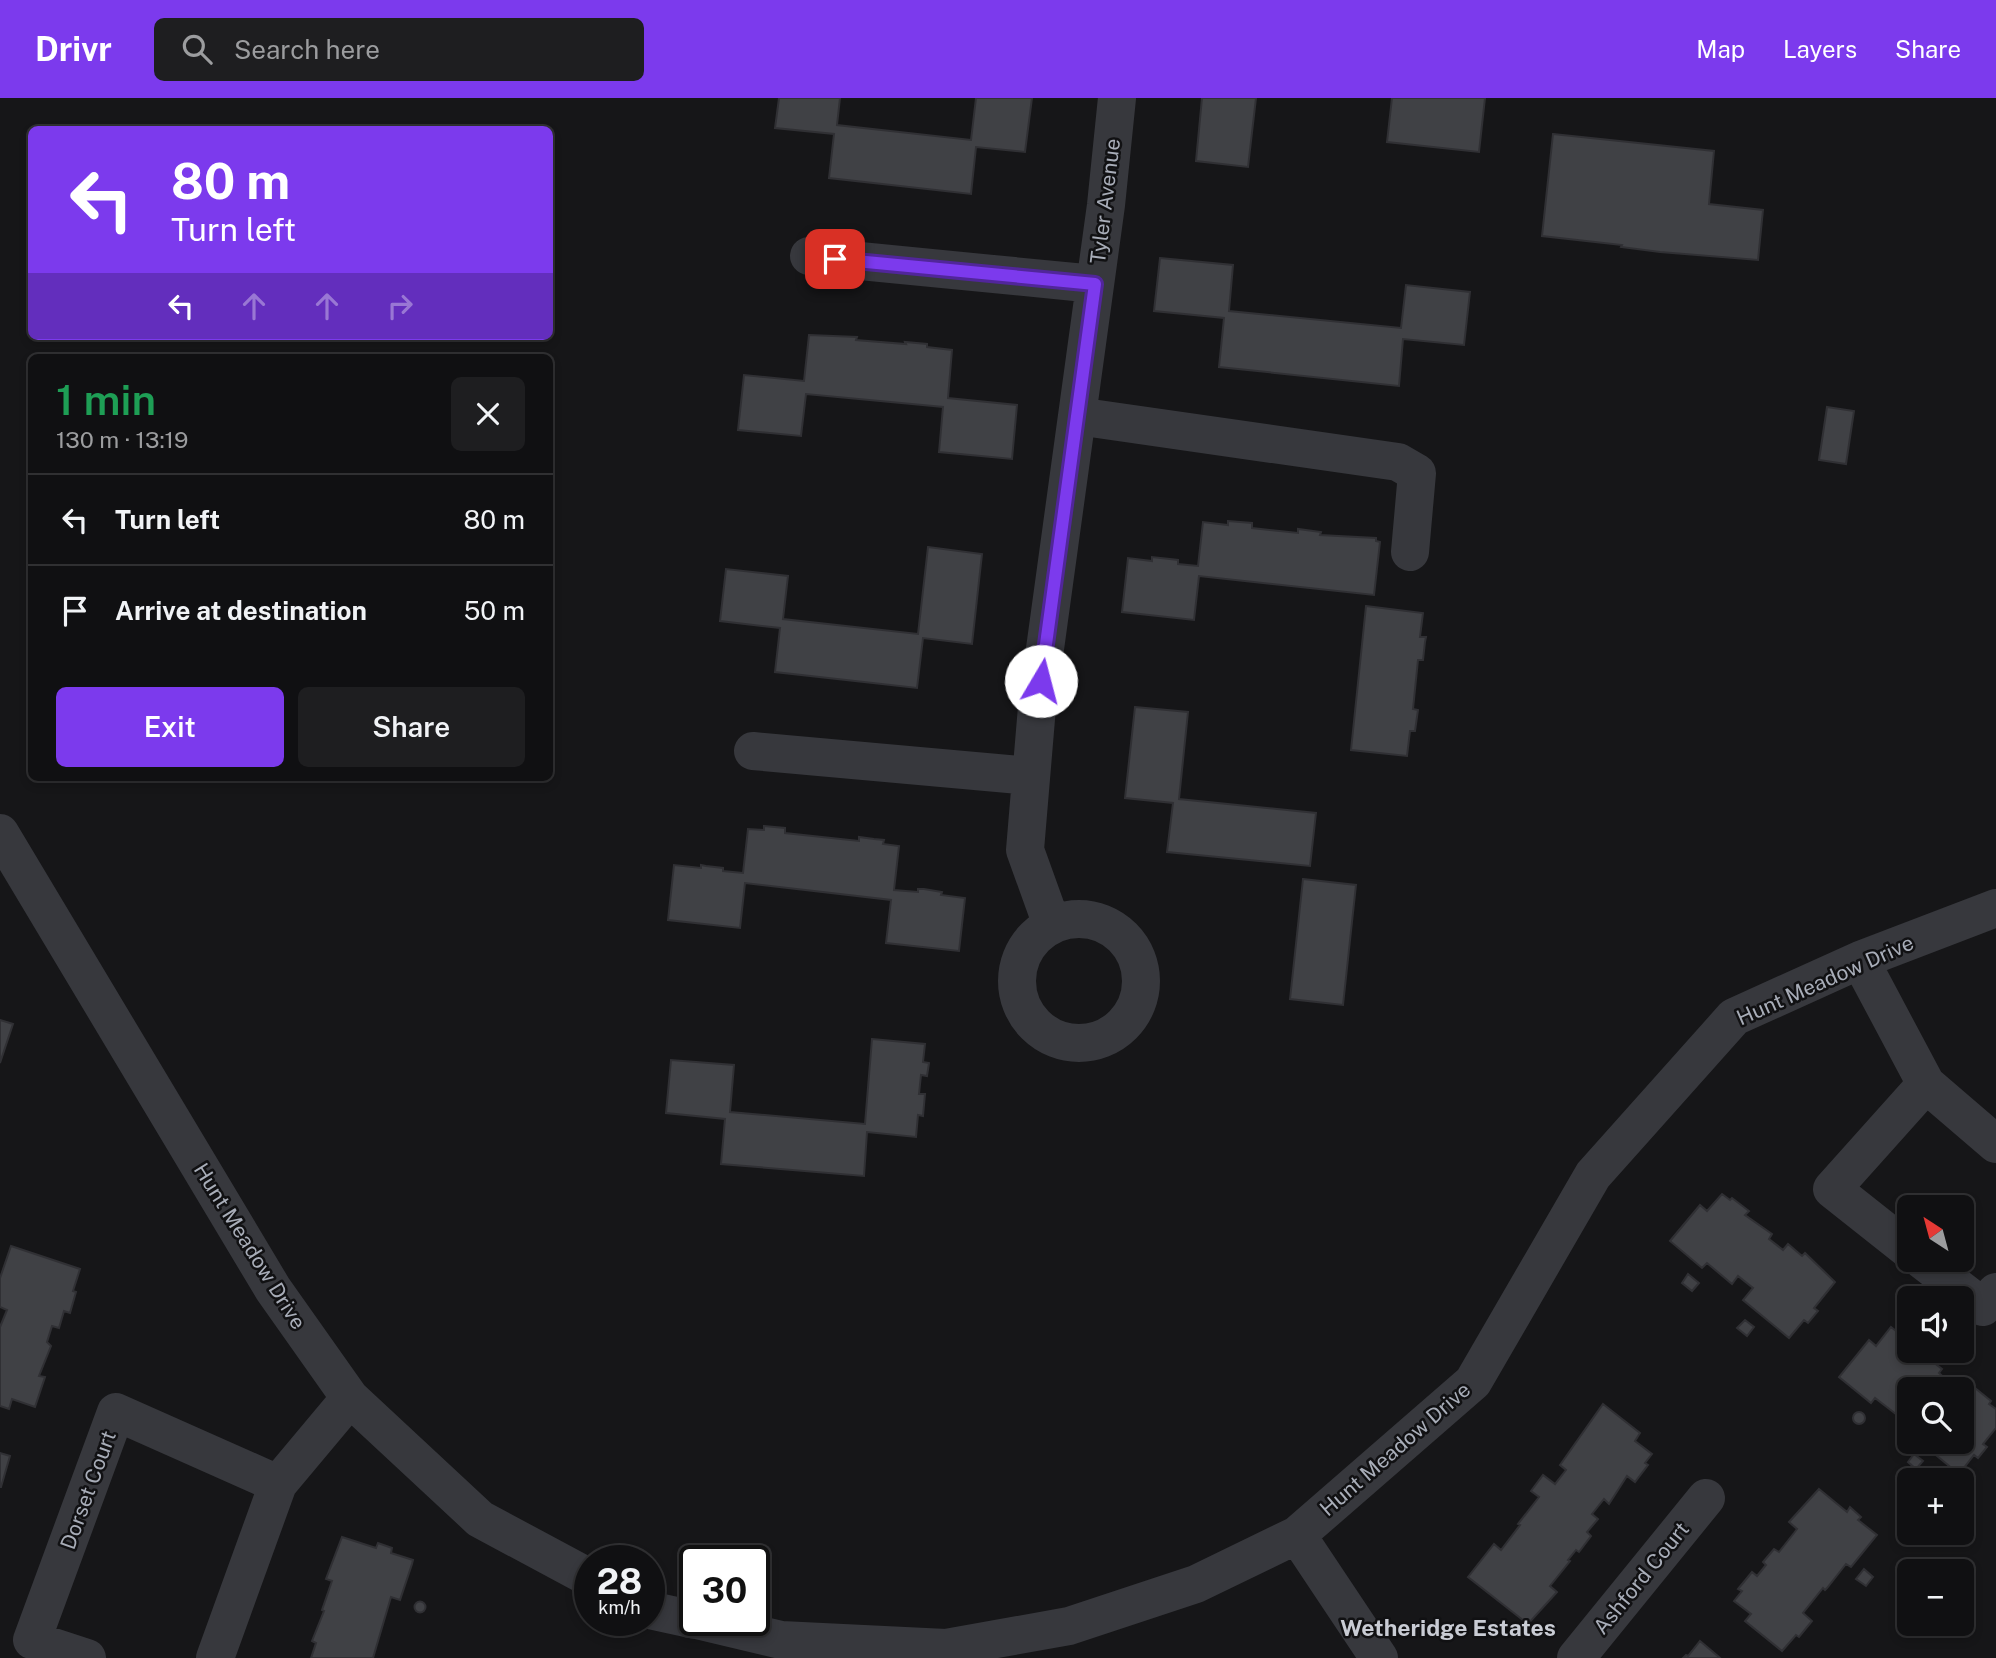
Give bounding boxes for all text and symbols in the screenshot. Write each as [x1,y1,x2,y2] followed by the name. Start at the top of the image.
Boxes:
[154,18,644,81] search box
[35,30,112,68] text: Drivr
[178,30,216,68] icon: search
[234,34,380,65] text: Search here
[1696,35,1745,63] text: Map
[1783,35,1857,63] text: Layers
[1895,35,1961,63] text: Share
[1085,137,1125,265] street label: Tyler Avenue
[171,152,290,210] text: 80 m
[56,154,147,245] icon: left
[171,211,296,248] text: Turn left
[805,229,865,289] pin
[816,240,854,278] icon: arrive
[162,287,200,325] icon: left
[235,287,273,325] icon: ahead
[308,287,346,325] icon: ahead
[381,287,419,325] icon: right
[56,375,156,424] text: 1 min
[451,377,525,451] button: close
[56,426,188,453] text: 130 m · 13:19
[56,501,94,539] icon: left
[115,504,220,535] text: Turn left
[464,504,525,535] text: 80 m
[56,592,94,630] icon: arrive
[115,595,367,626] text: Arrive at destination
[464,595,525,626] text: 50 m
[1004,644,1078,718] position arrow
[56,687,284,767] button: Exit
[298,687,525,767] button: Share
[1733,930,1917,1030] street label: Hunt Meadow Drive
[189,1158,311,1334] street label: Hunt Meadow Drive
[1897,1195,1974,1272] north arrow
[1897,1195,1974,1636] map controls
[1897,1286,1974,1363] button: sound
[1315,1377,1475,1521] street label: Hunt Meadow Drive
[1897,1377,1974,1454] button: search
[55,1427,121,1553] street label: Dorset Court
[1897,1468,1974,1545] button: +
[1588,1517,1694,1639] street label: Ashford Court
[679,1545,770,1636] speed limit sign: 30
[1897,1559,1974,1636] button: −
[597,1561,642,1602] text: 28
[598,1597,641,1618] text: km/h
[1340,1614,1556,1641] district label: Wetheridge Estates

